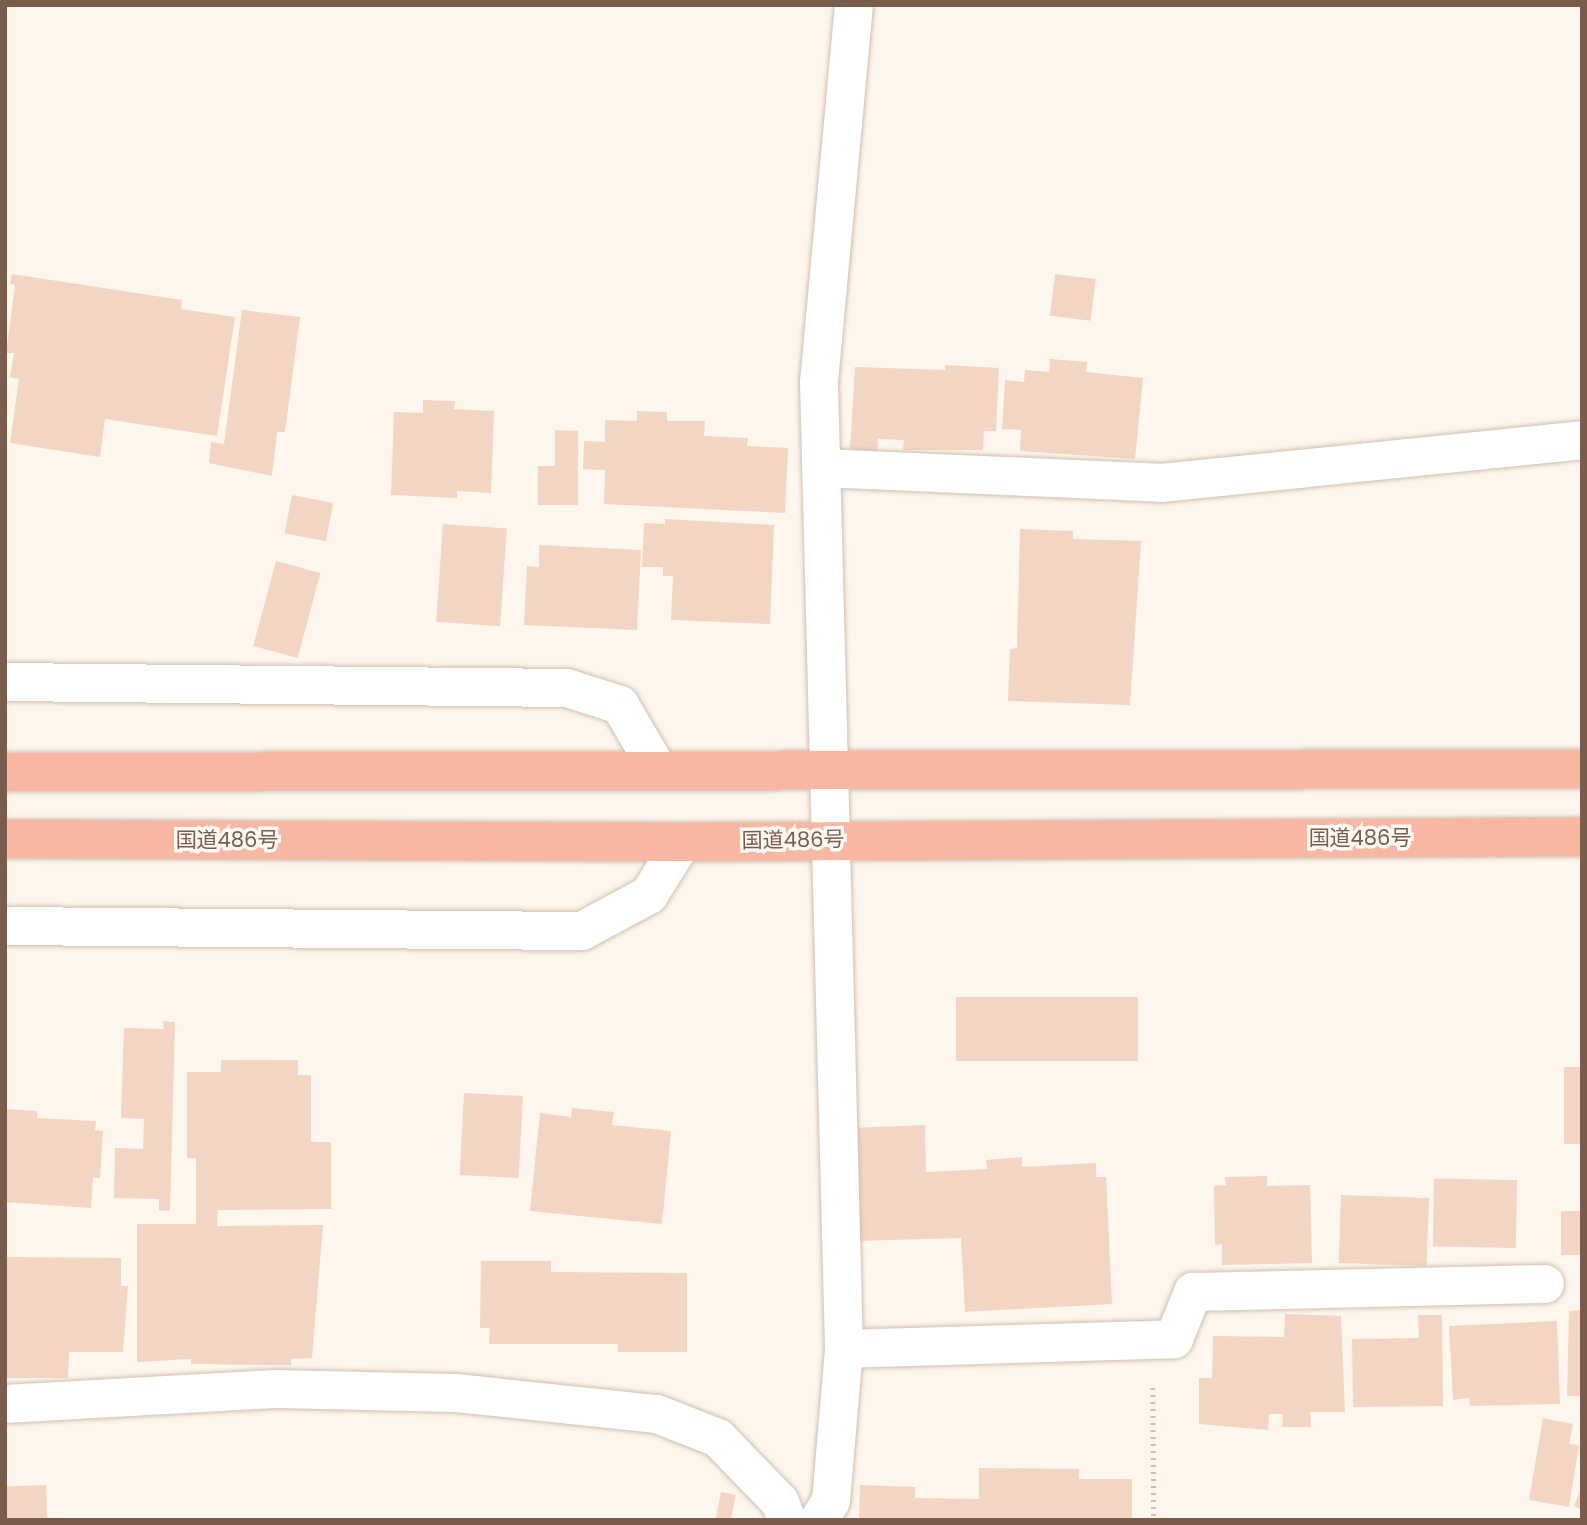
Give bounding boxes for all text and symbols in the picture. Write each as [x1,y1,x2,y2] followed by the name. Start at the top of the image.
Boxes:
[1309,825,1411,851] street label: 国道486号
[176,827,278,853] street label: 国道486号
[741,827,845,853] street label: 国道486号

